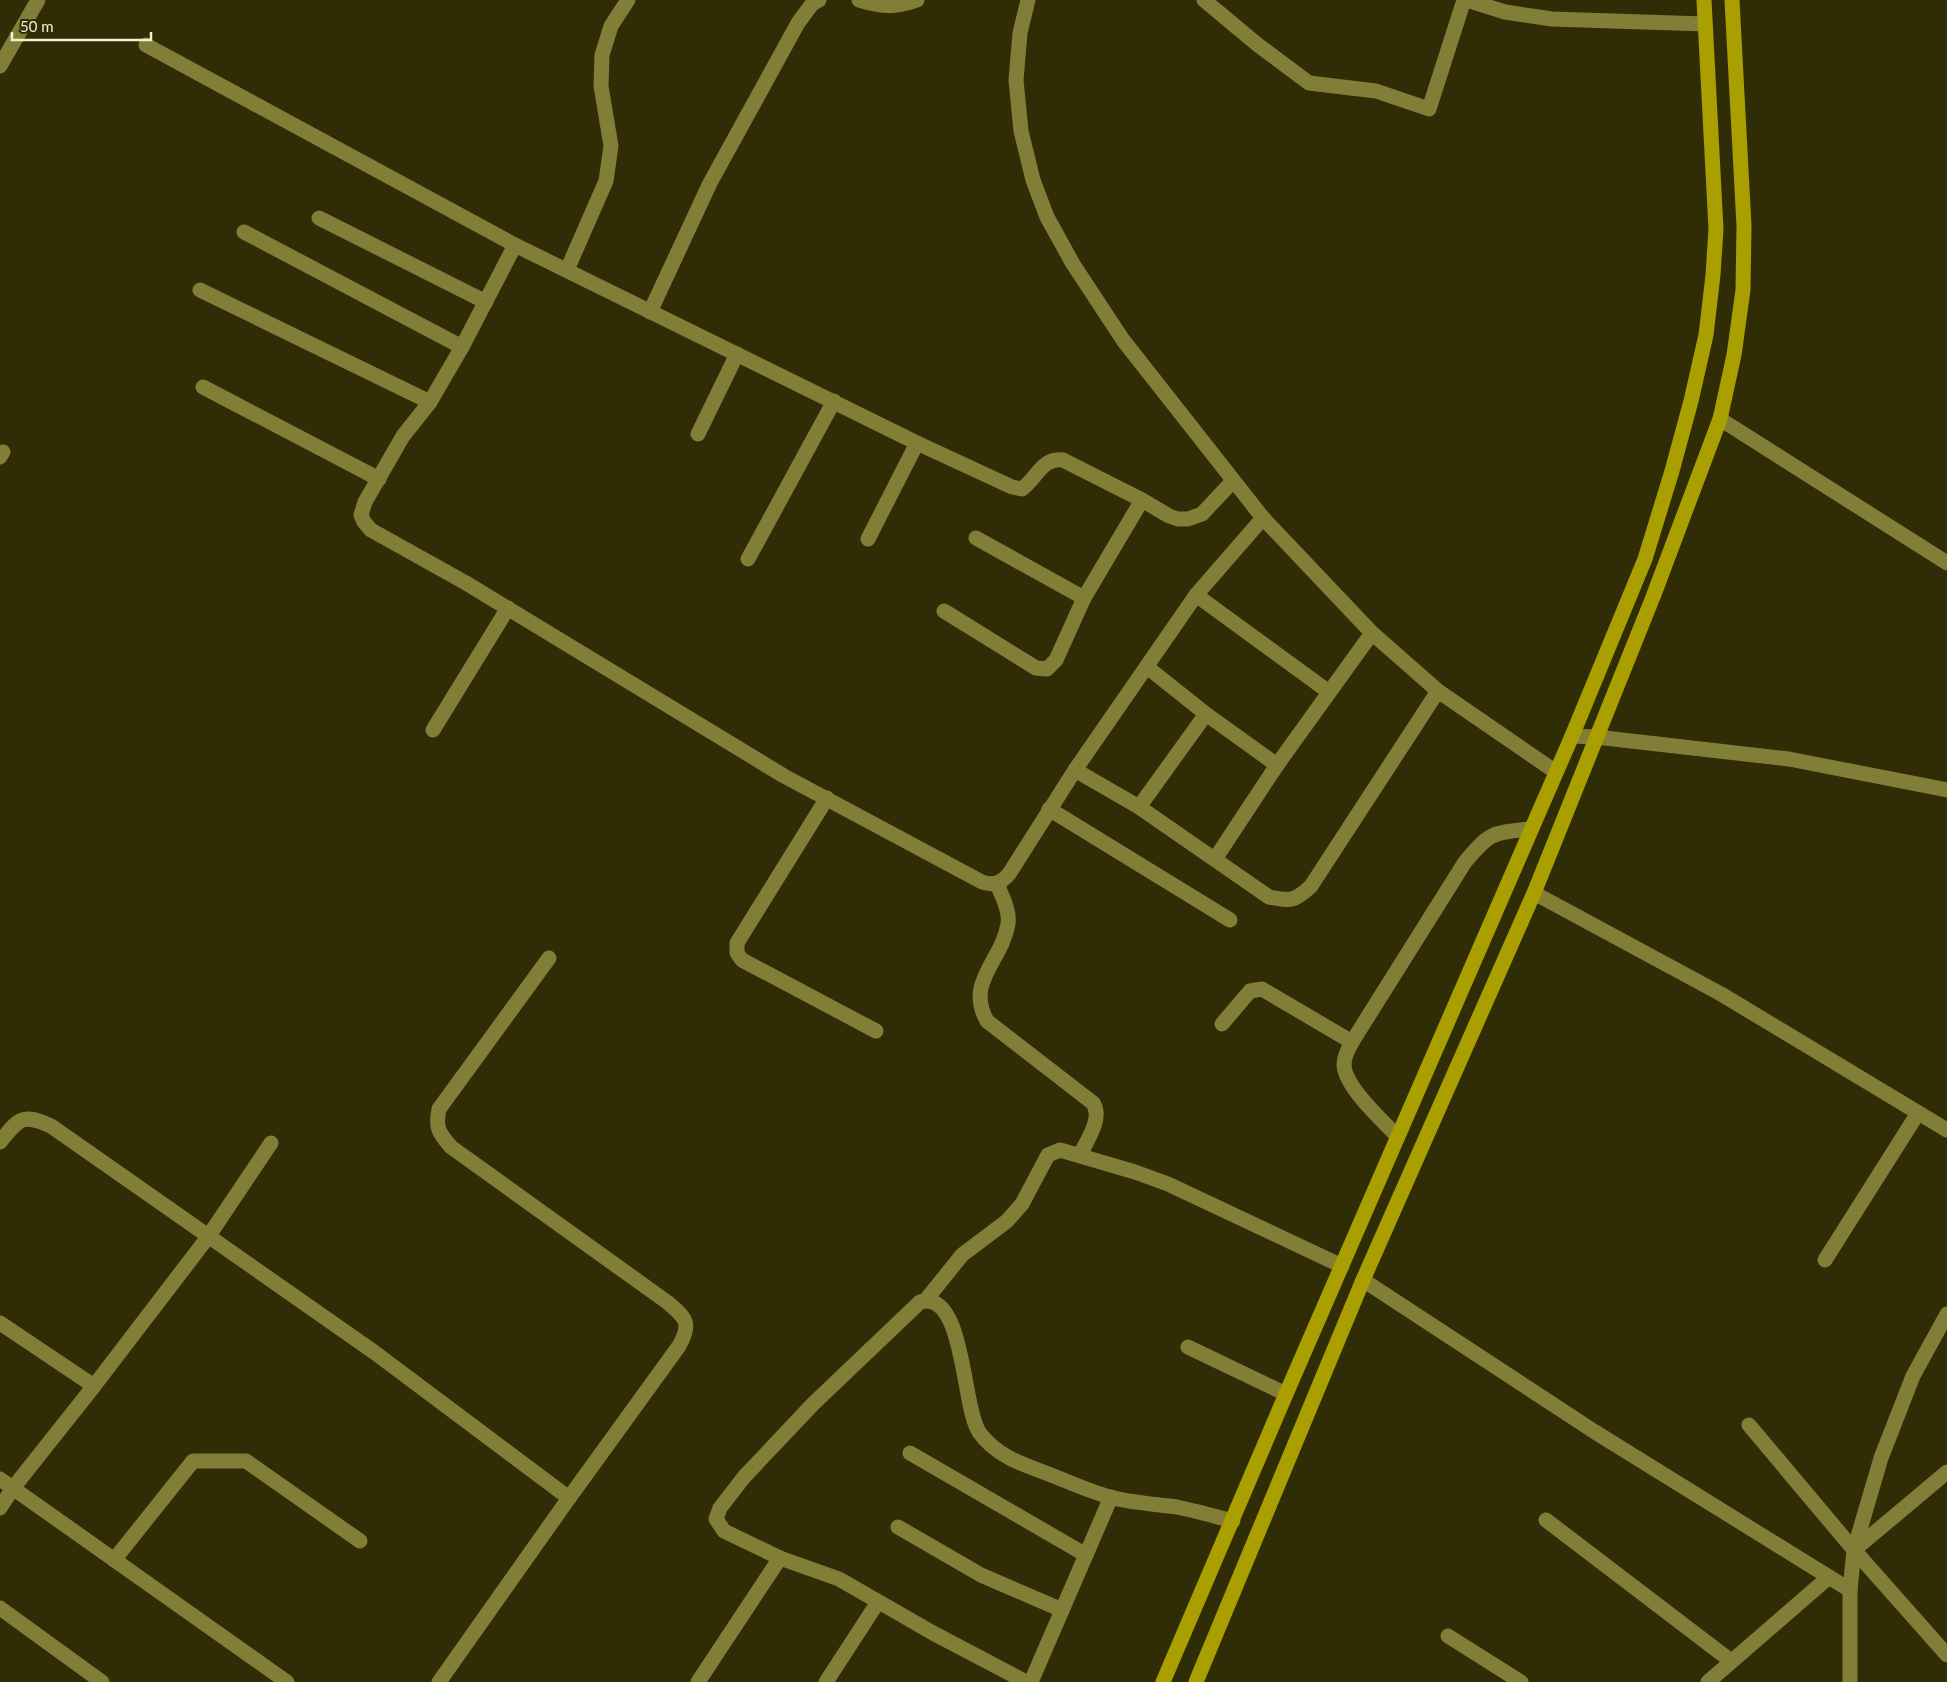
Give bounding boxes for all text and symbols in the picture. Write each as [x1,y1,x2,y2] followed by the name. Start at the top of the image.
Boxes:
[12,10,151,42] scale bar
[20,17,54,35] text: 50 m

